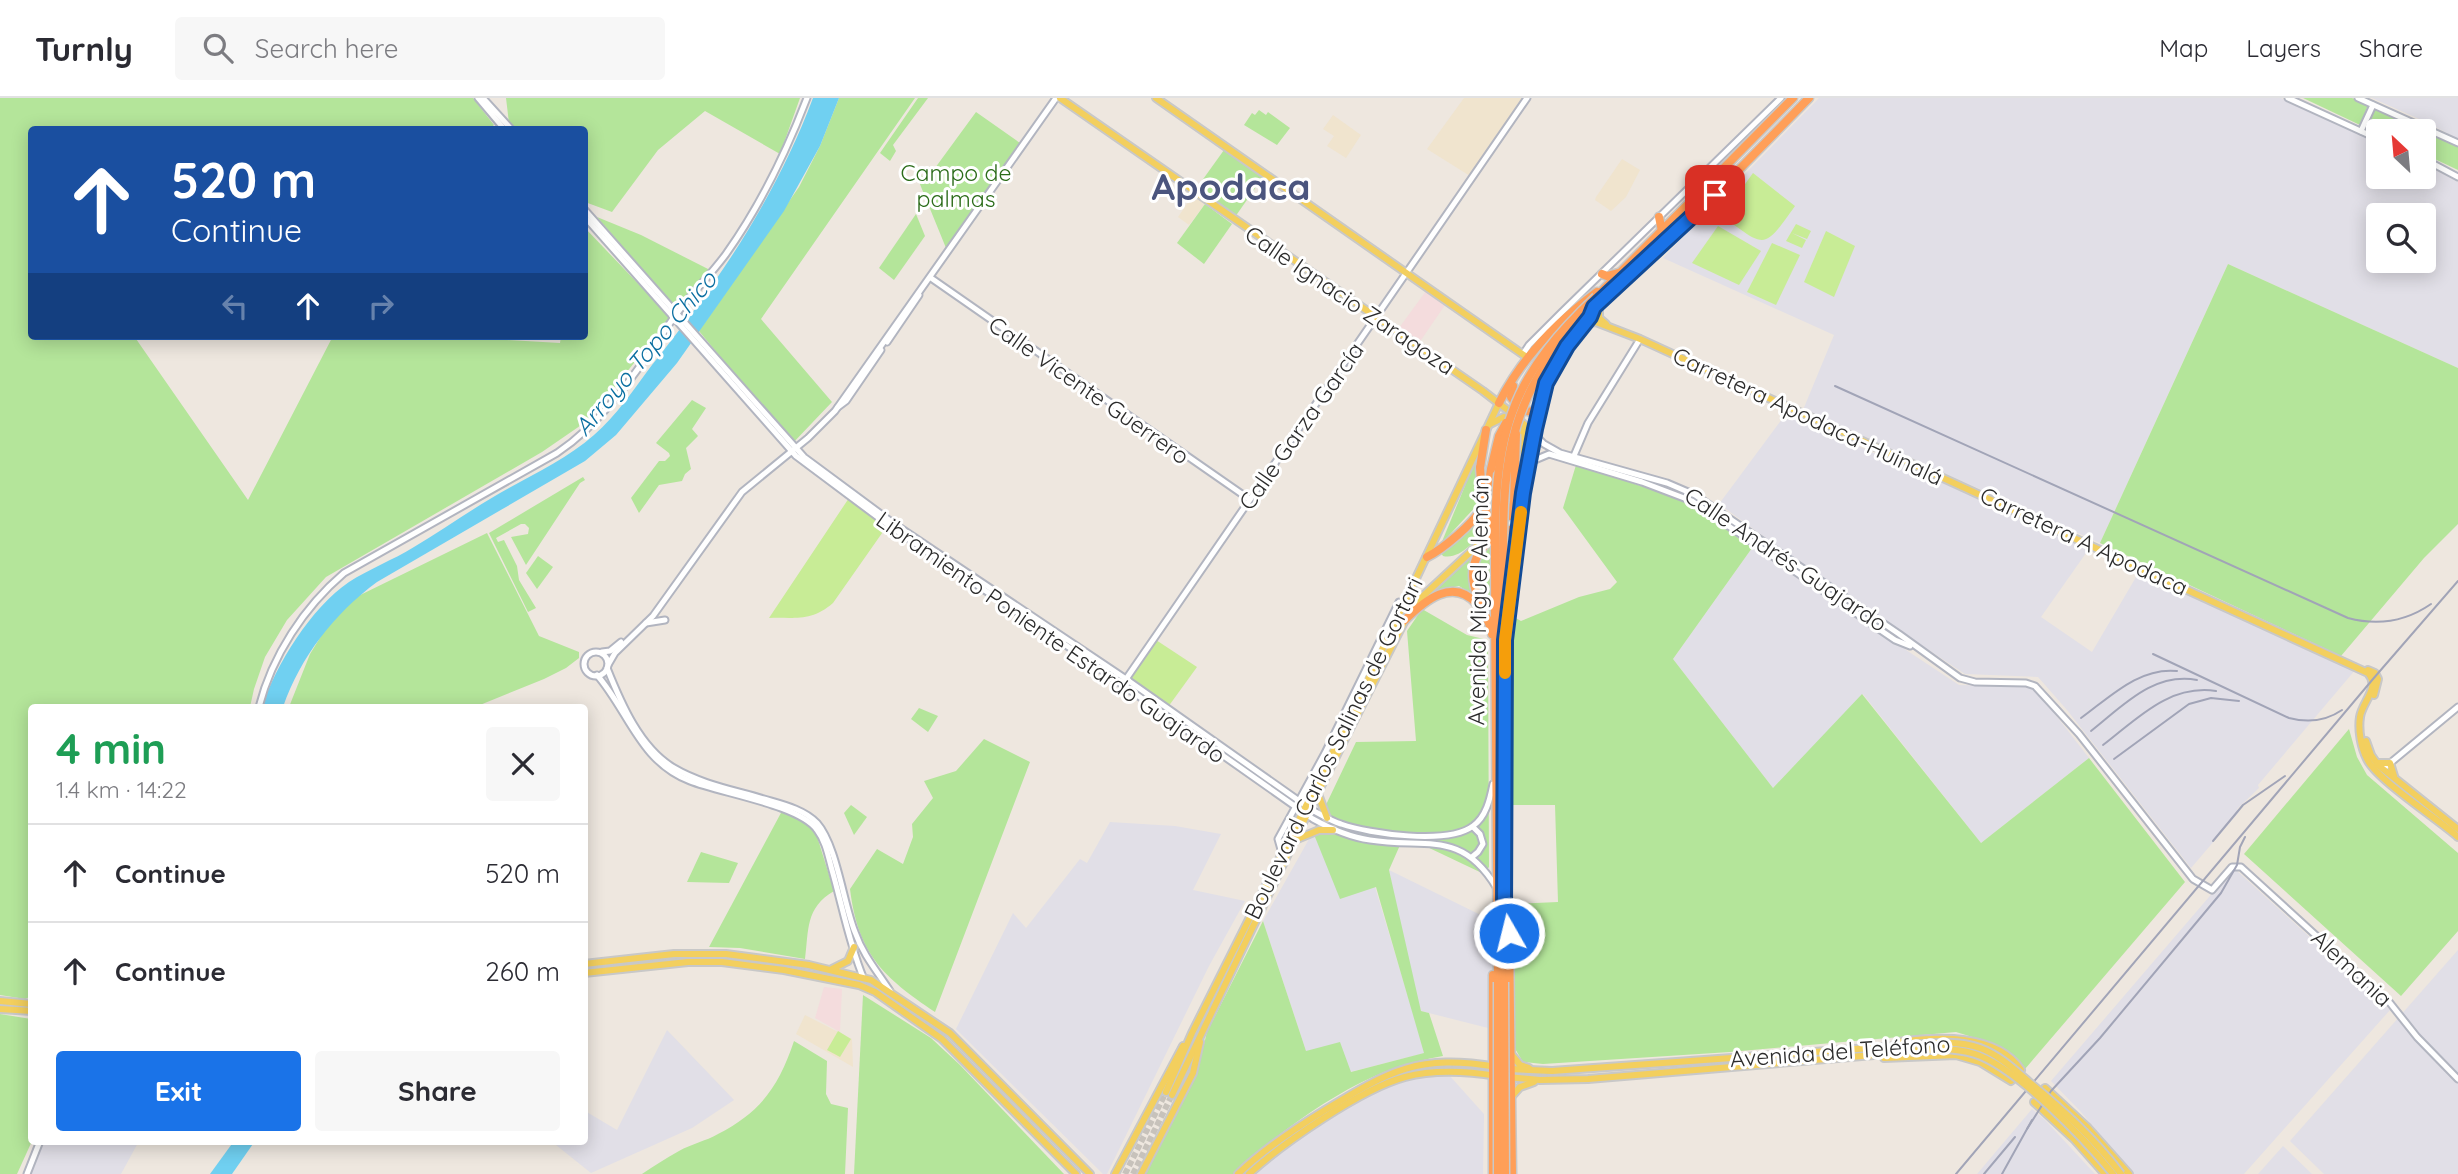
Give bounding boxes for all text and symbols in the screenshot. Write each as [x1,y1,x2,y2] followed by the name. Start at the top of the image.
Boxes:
[175,17,665,80] search box
[35,28,133,69] text: Turnly
[199,29,237,67] icon: search
[255,32,398,65] text: Search here
[2159,33,2208,63] text: Map
[2246,33,2321,63] text: Layers
[2359,33,2423,63] text: Share
[2366,119,2436,189] north arrow
[2366,119,2436,273] map controls
[171,149,316,210] text: 520 m
[56,154,147,245] icon: ahead
[901,158,1011,213] park label: Campo de palmas
[1152,163,1310,209] district label: Apodaca
[1685,165,1745,225] pin
[1696,176,1734,214] icon: arrive
[2366,203,2436,273] button: search
[171,210,302,250] text: Continue
[1240,219,1460,381] street label: Calle Ignacio Zaragoza
[567,263,724,441] water label: Arroyo Topo Chico
[216,287,254,325] icon: left
[289,287,327,325] icon: ahead
[362,287,400,325] icon: right
[983,310,1195,470] street label: Calle Vicente Guerrero
[1232,336,1370,516] street label: Calle Garza García
[1668,341,1948,491] street label: Carretera Apodaca-Huinalá
[1461,476,1495,726] street label: Avenida Miguel Alemán
[1679,480,1893,638] street label: Calle Andrés Guajardo
[1975,480,2193,602] street label: Carretera A Apodaca
[871,505,1231,769] street label: Libramiento Poniente Estardo Guajardo
[1237,572,1429,924] street label: Boulevard Carlos Salinas de Gortari
[56,722,166,775] text: 4 min
[486,727,560,801] button: close
[56,775,187,804] text: 1.4 km · 14:22
[56,854,94,892] icon: ahead
[115,857,226,890] text: Continue
[485,857,560,890] text: 520 m
[1472,896,1546,970] position arrow
[2306,923,2398,1013] street label: Alemania
[56,952,94,990] icon: ahead
[115,955,226,988] text: Continue
[485,955,560,988] text: 260 m
[1729,1029,1951,1073] street label: Avenida del Teléfono
[56,1051,301,1131] button: Exit
[315,1051,560,1131] button: Share

